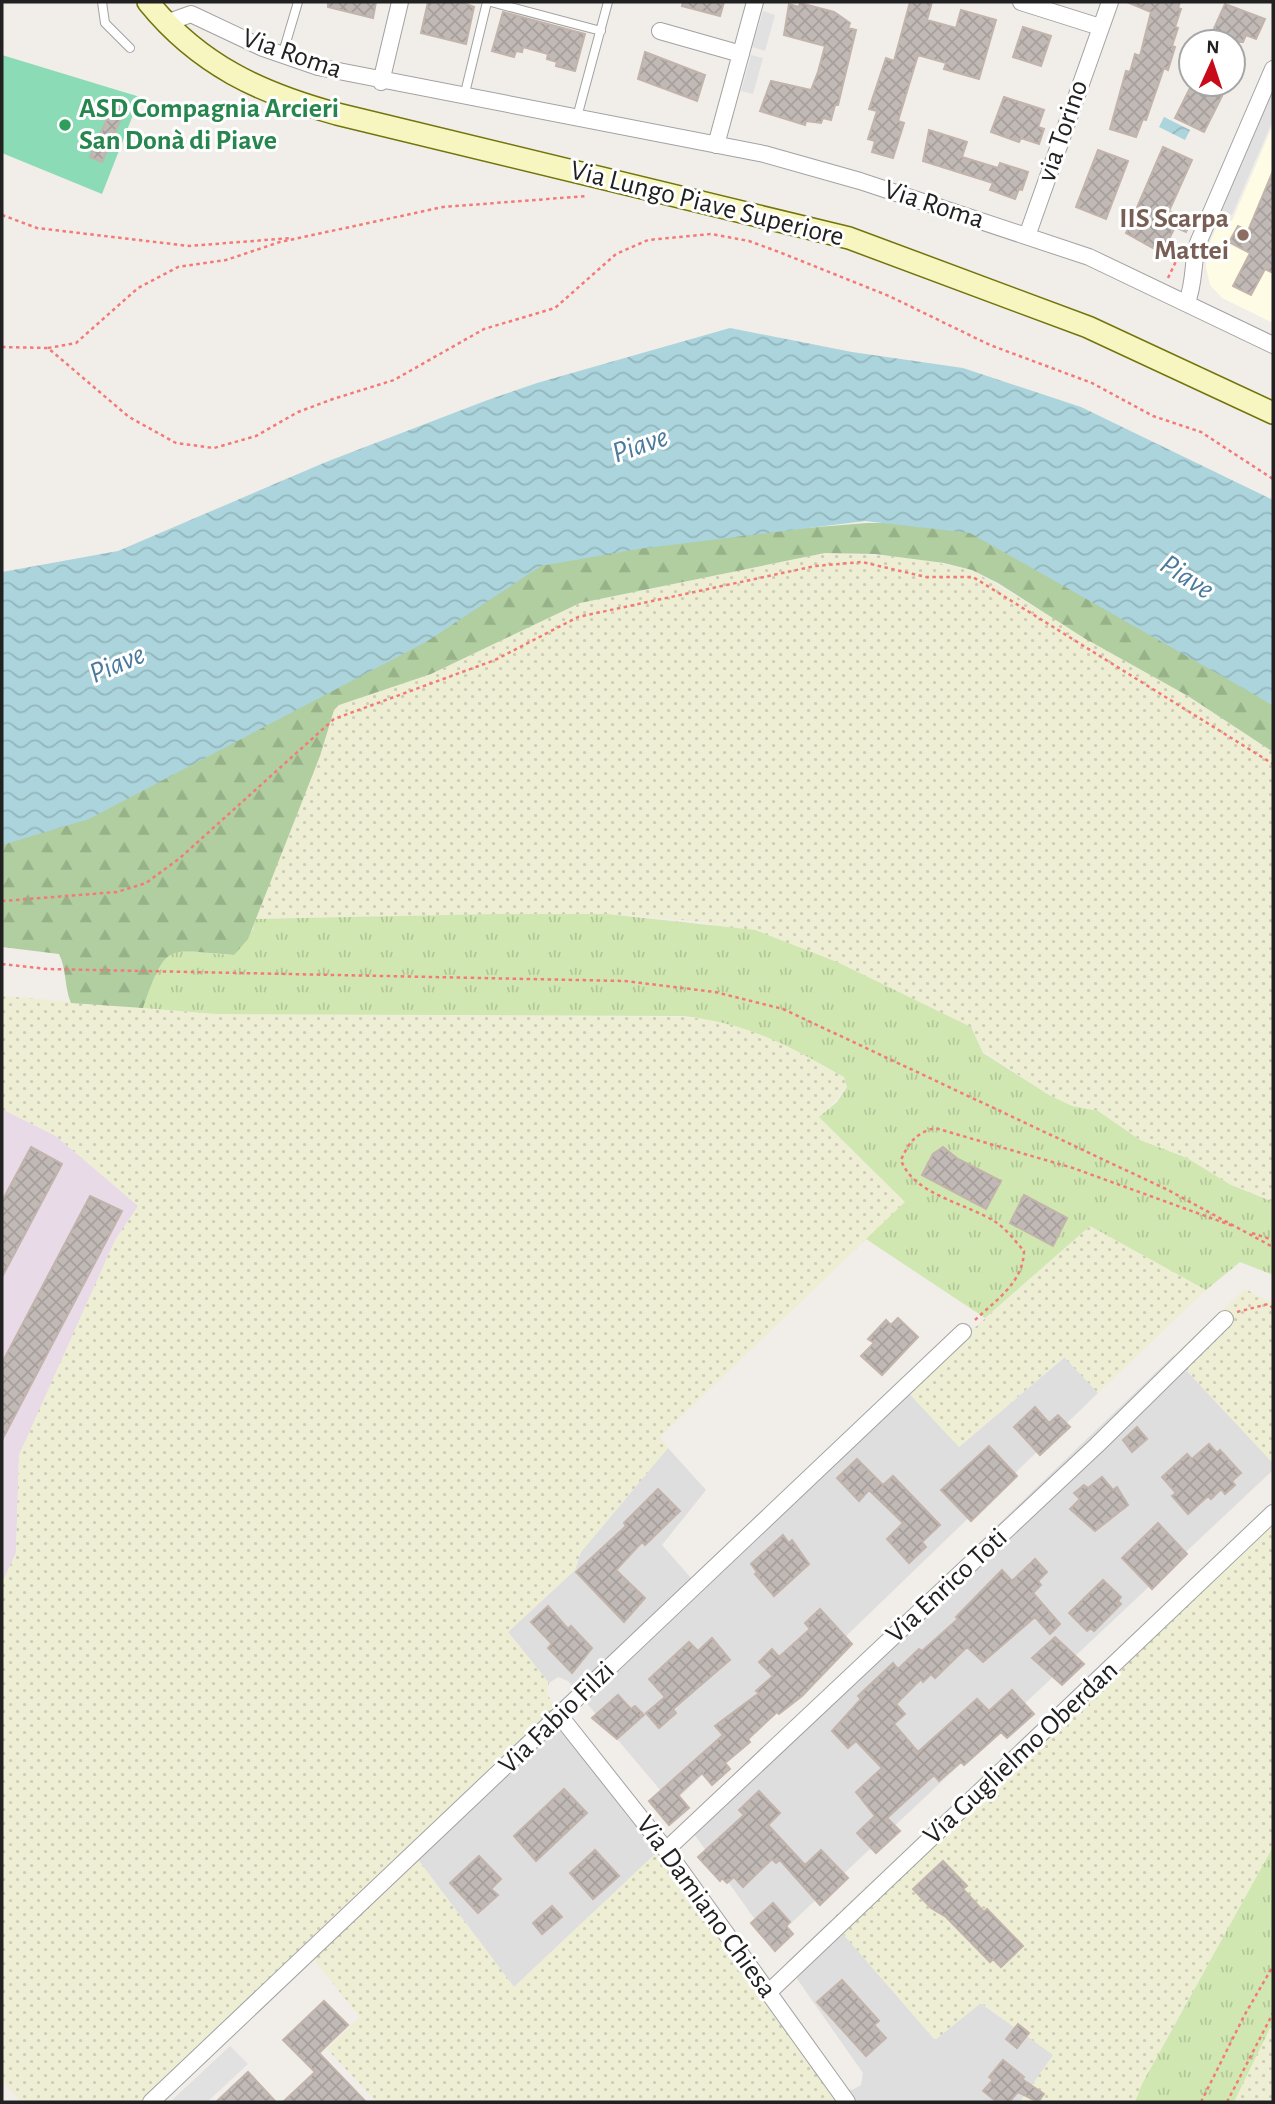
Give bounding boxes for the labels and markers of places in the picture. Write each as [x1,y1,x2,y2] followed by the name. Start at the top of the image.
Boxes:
[79,95,339,155] place label: ASD Compagnia Arcieri San Donà di Piave
[57,117,73,133] marker: ASD Compagnia Arcieri San Donà di Piave
[1119,205,1229,265] place label: IIS Scarpa Mattei
[1235,227,1251,243] marker: IIS Scarpa Mattei

